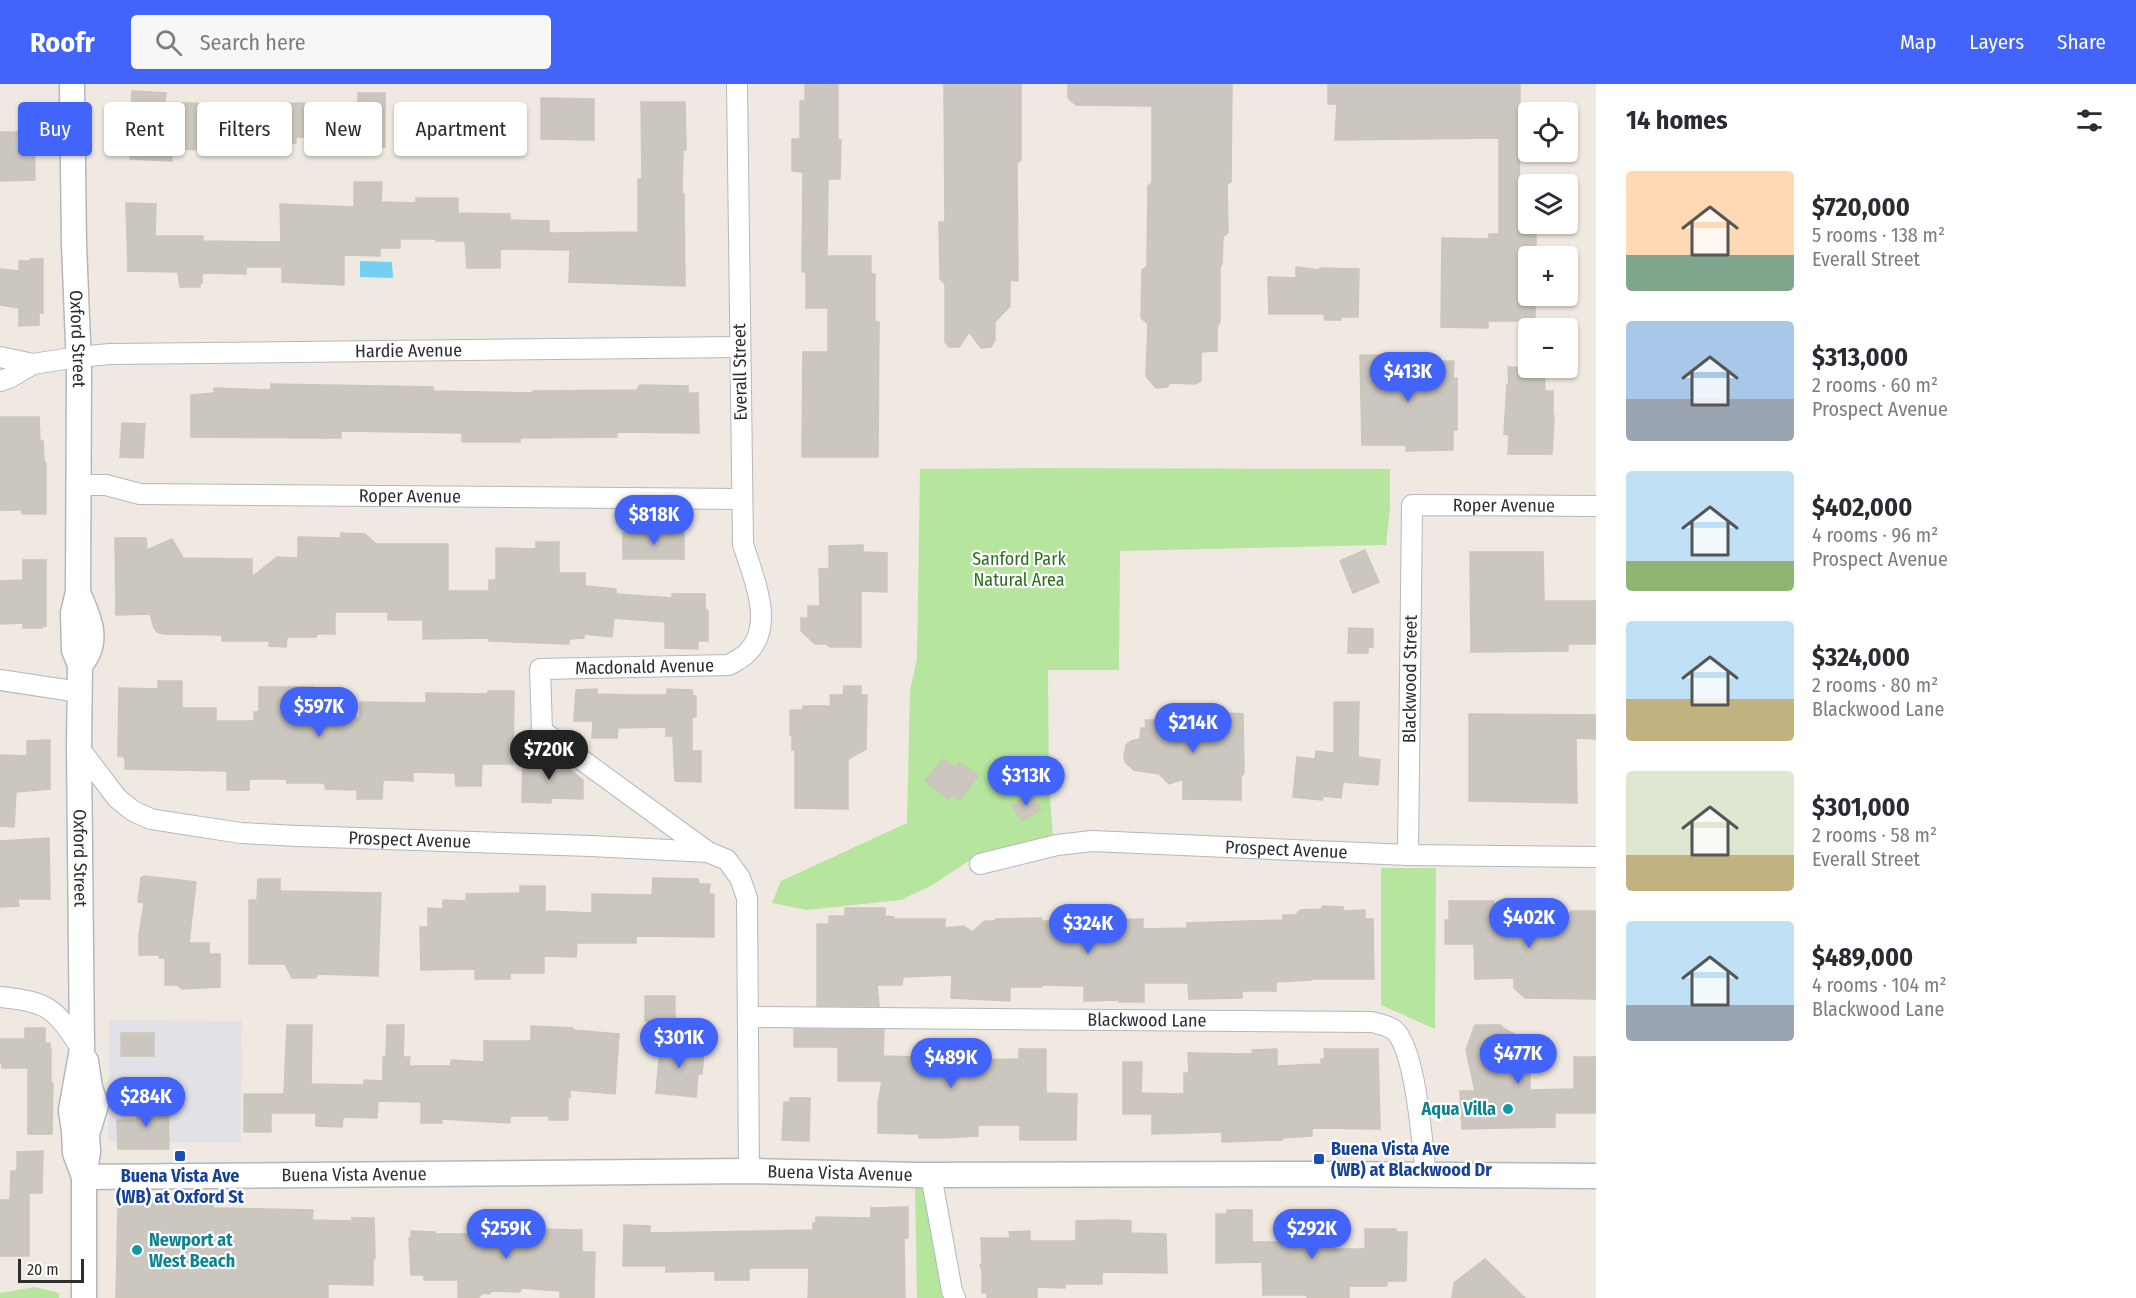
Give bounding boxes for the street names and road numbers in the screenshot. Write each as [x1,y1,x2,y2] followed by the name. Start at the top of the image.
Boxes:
[65,290,90,388] street label: Oxford Street
[728,323,752,421] street label: Everall Street
[355,339,462,362] street label: Hardie Avenue
[359,485,461,508] street label: Roper Avenue
[1453,494,1555,517] street label: Roper Avenue
[1398,615,1422,743] street label: Blackwood Street
[575,654,714,679] street label: Macdonald Avenue
[69,809,92,907] street label: Oxford Street
[348,827,471,853] street label: Prospect Avenue
[1225,836,1348,863] street label: Prospect Avenue
[1087,1009,1207,1032] street label: Blackwood Lane
[767,1160,913,1186] street label: Buena Vista Avenue
[281,1163,427,1186] street label: Buena Vista Avenue

